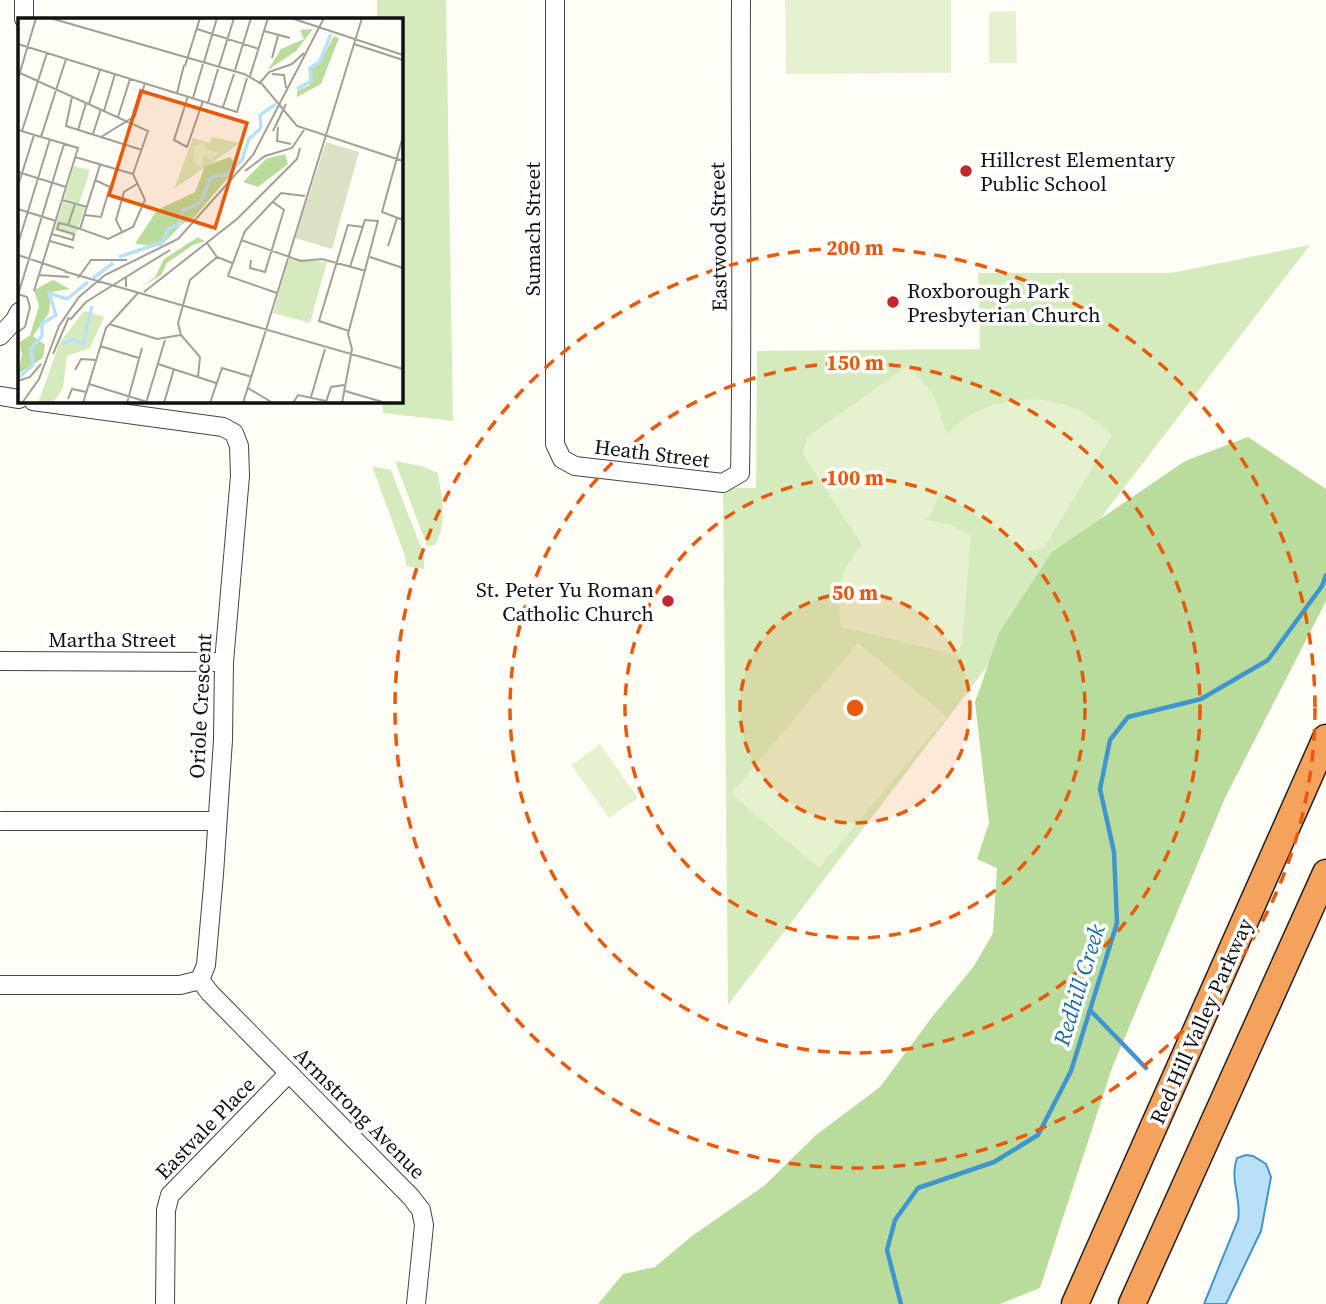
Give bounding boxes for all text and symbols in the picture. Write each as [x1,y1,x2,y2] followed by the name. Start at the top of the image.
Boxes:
[18,18,402,402] inset map
[980,145,1175,198] place label: Hillcrest Elementary Public School
[518,162,547,296] street label: Sumach Street
[702,162,734,312] street label: Eastwood Street
[958,163,974,179] marker: Hillcrest Elementary Public School
[826,233,884,262] text: 200 m
[907,276,1101,329] place label: Roxborough Park Presbyterian Church
[885,294,901,310] marker: Roxborough Park Presbyterian Church
[826,348,884,377] text: 150 m
[593,432,711,474] street label: Heath Street
[826,463,884,492] text: 100 m
[476,575,654,628] place label: St. Peter Yu Roman Catholic Church
[832,578,878,607] text: 50 m
[660,593,676,609] marker: St. Peter Yu Roman Catholic Church
[48,625,176,654] street label: Martha Street
[182,633,218,779] street label: Oriole Crescent
[843,696,867,720] centre of rings
[1143,913,1260,1128] street label: Red Hill Valley Parkway
[1045,920,1113,1051] water label: Redhill Creek
[288,1041,432,1185] street label: Armstrong Avenue
[149,1070,261,1186] street label: Eastvale Place

